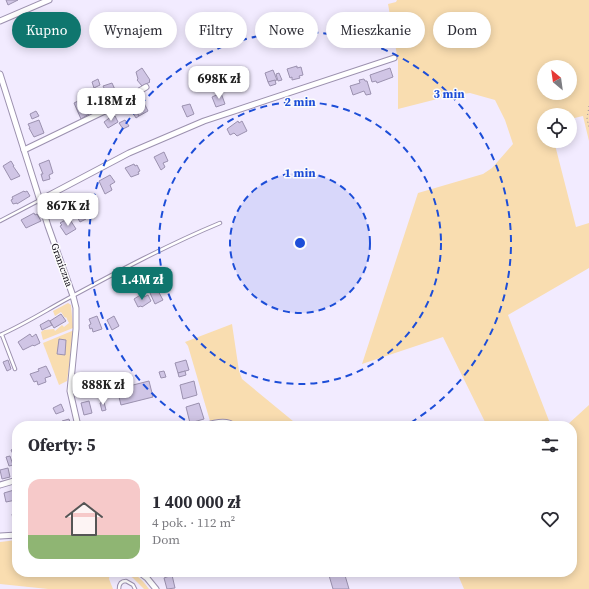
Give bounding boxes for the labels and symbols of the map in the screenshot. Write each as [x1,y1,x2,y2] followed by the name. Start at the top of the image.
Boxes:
[537,60,577,100] north arrow
[182,66,256,100] pin: 698K zł
[433,86,465,102] text: 3 min
[70,88,152,122] pin: 1.18M zł
[284,94,316,110] text: 2 min
[284,165,316,181] text: 1 min
[31,193,105,227] pin: 867K zł
[293,236,307,250] centre of rings
[48,241,76,290] street label: Graniczna
[105,267,179,301] pin: 1.4M zł
[66,372,140,406] pin: 888K zł

